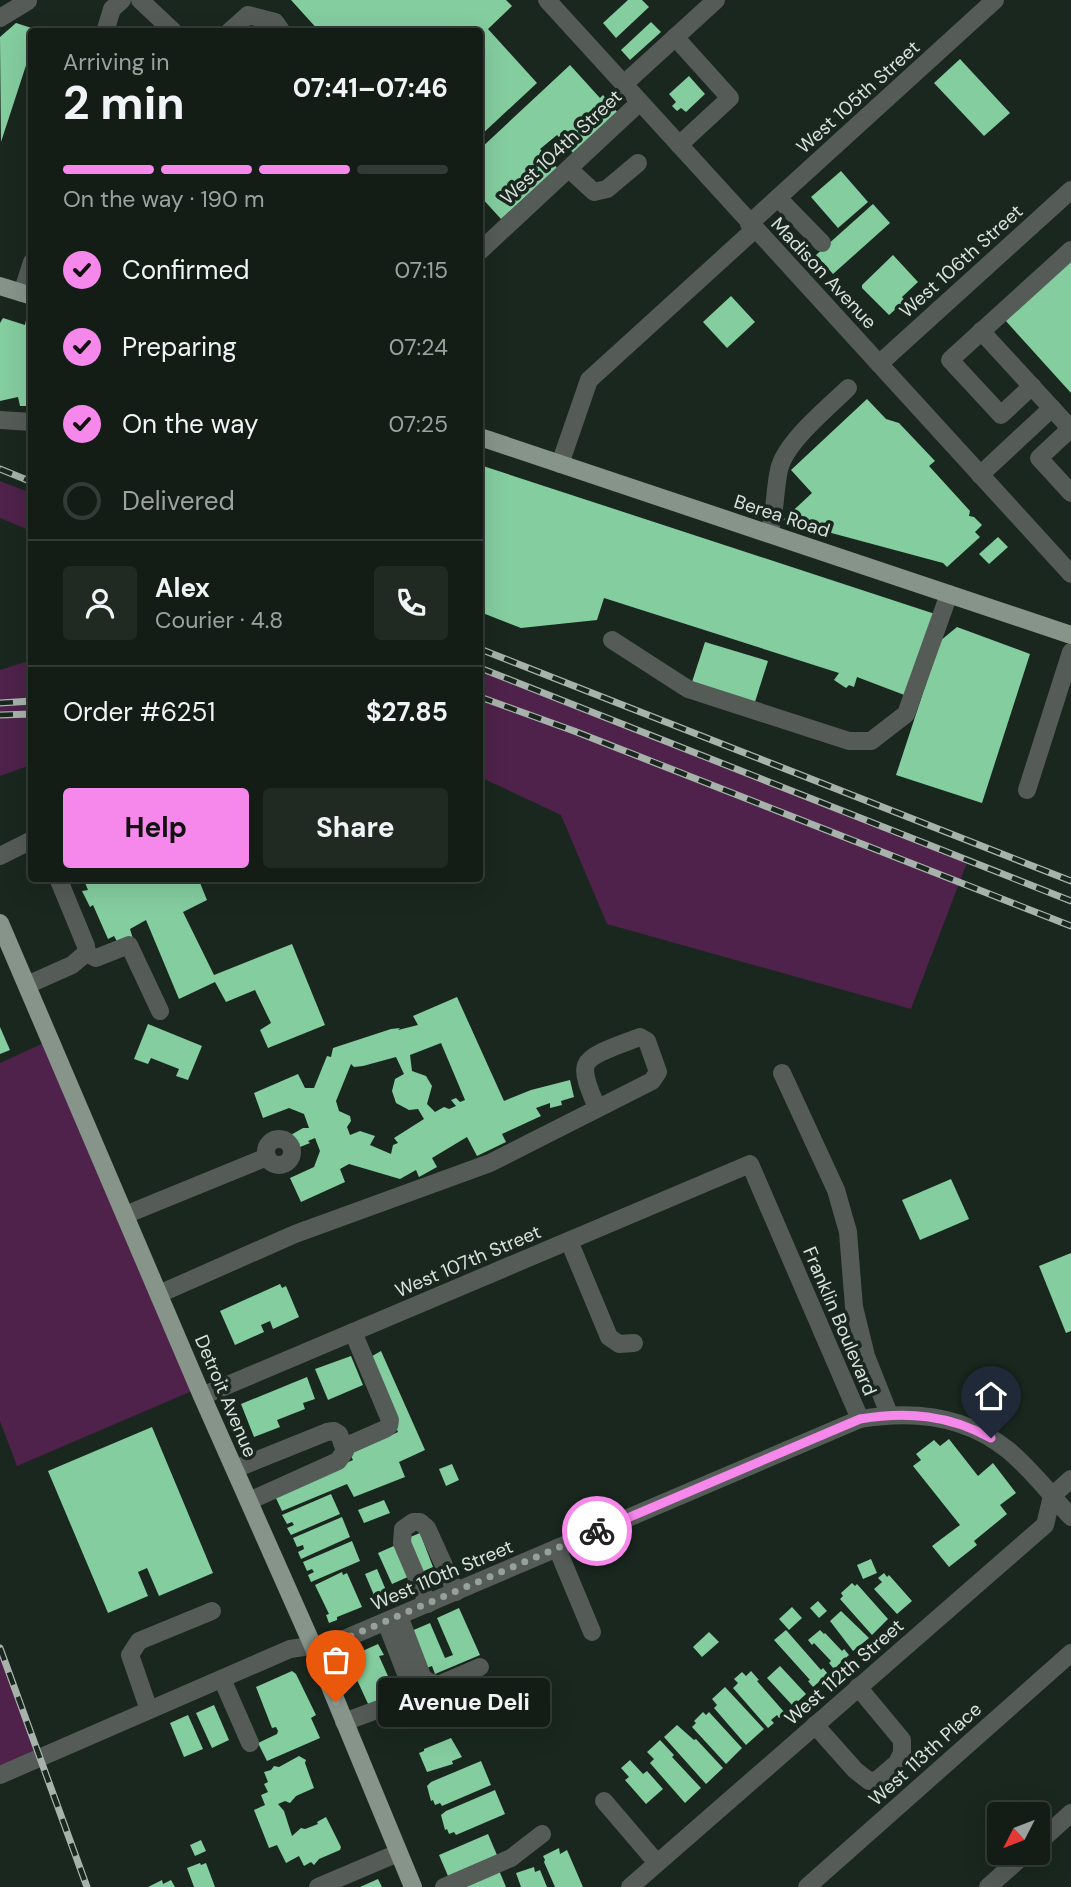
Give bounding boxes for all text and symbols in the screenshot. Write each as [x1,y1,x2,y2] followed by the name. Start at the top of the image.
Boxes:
[791,35,925,159] street label: West 105th Street
[63,47,169,77] text: Arriving in
[293,71,448,105] text: 07:41–07:46
[63,73,185,133] text: 2 min
[495,84,627,210] street label: West 104th Street
[63,184,264,214] text: On the way · 190 m
[894,199,1028,323] street label: West 106th Street
[766,212,882,334] street label: Madison Avenue
[63,251,101,289] icon: check
[122,253,249,287] text: Confirmed
[394,255,448,285] text: 07:15
[63,328,101,366] icon: check
[122,330,237,364] text: Preparing
[389,332,448,362] text: 07:24
[63,405,101,443] icon: check
[122,407,258,441] text: On the way
[388,409,448,439] text: 07:25
[122,484,235,518] text: Delivered
[731,489,833,543] street label: Berea Road
[63,566,137,640] button: person
[374,566,448,640] button: phone
[155,571,210,605] text: Alex
[155,605,283,635] text: Courier · 4.8
[63,695,215,729] text: Order #6251
[366,695,448,729] text: $27.85
[63,788,249,868] button: Help
[263,788,448,868] button: Share
[391,1219,545,1303] street label: West 107th Street
[797,1243,883,1399] street label: Franklin Boulevard
[189,1331,263,1461] street label: Detroit Avenue
[961,1366,1021,1438] pin
[972,1377,1010,1415] icon: home
[562,1496,632,1566] courier
[578,1512,616,1550] icon: bike
[367,1534,517,1616] street label: West 110th Street
[779,1613,909,1731] street label: West 112th Street
[306,1630,366,1702] pin
[317,1641,355,1679] icon: bag
[378,1678,550,1726] callout: Avenue Deli
[398,1687,530,1717] text: Avenue Deli
[863,1697,987,1811] street label: West 113th Place
[987,1802,1050,1866] north arrow
[987,1802,1050,1865] map controls

